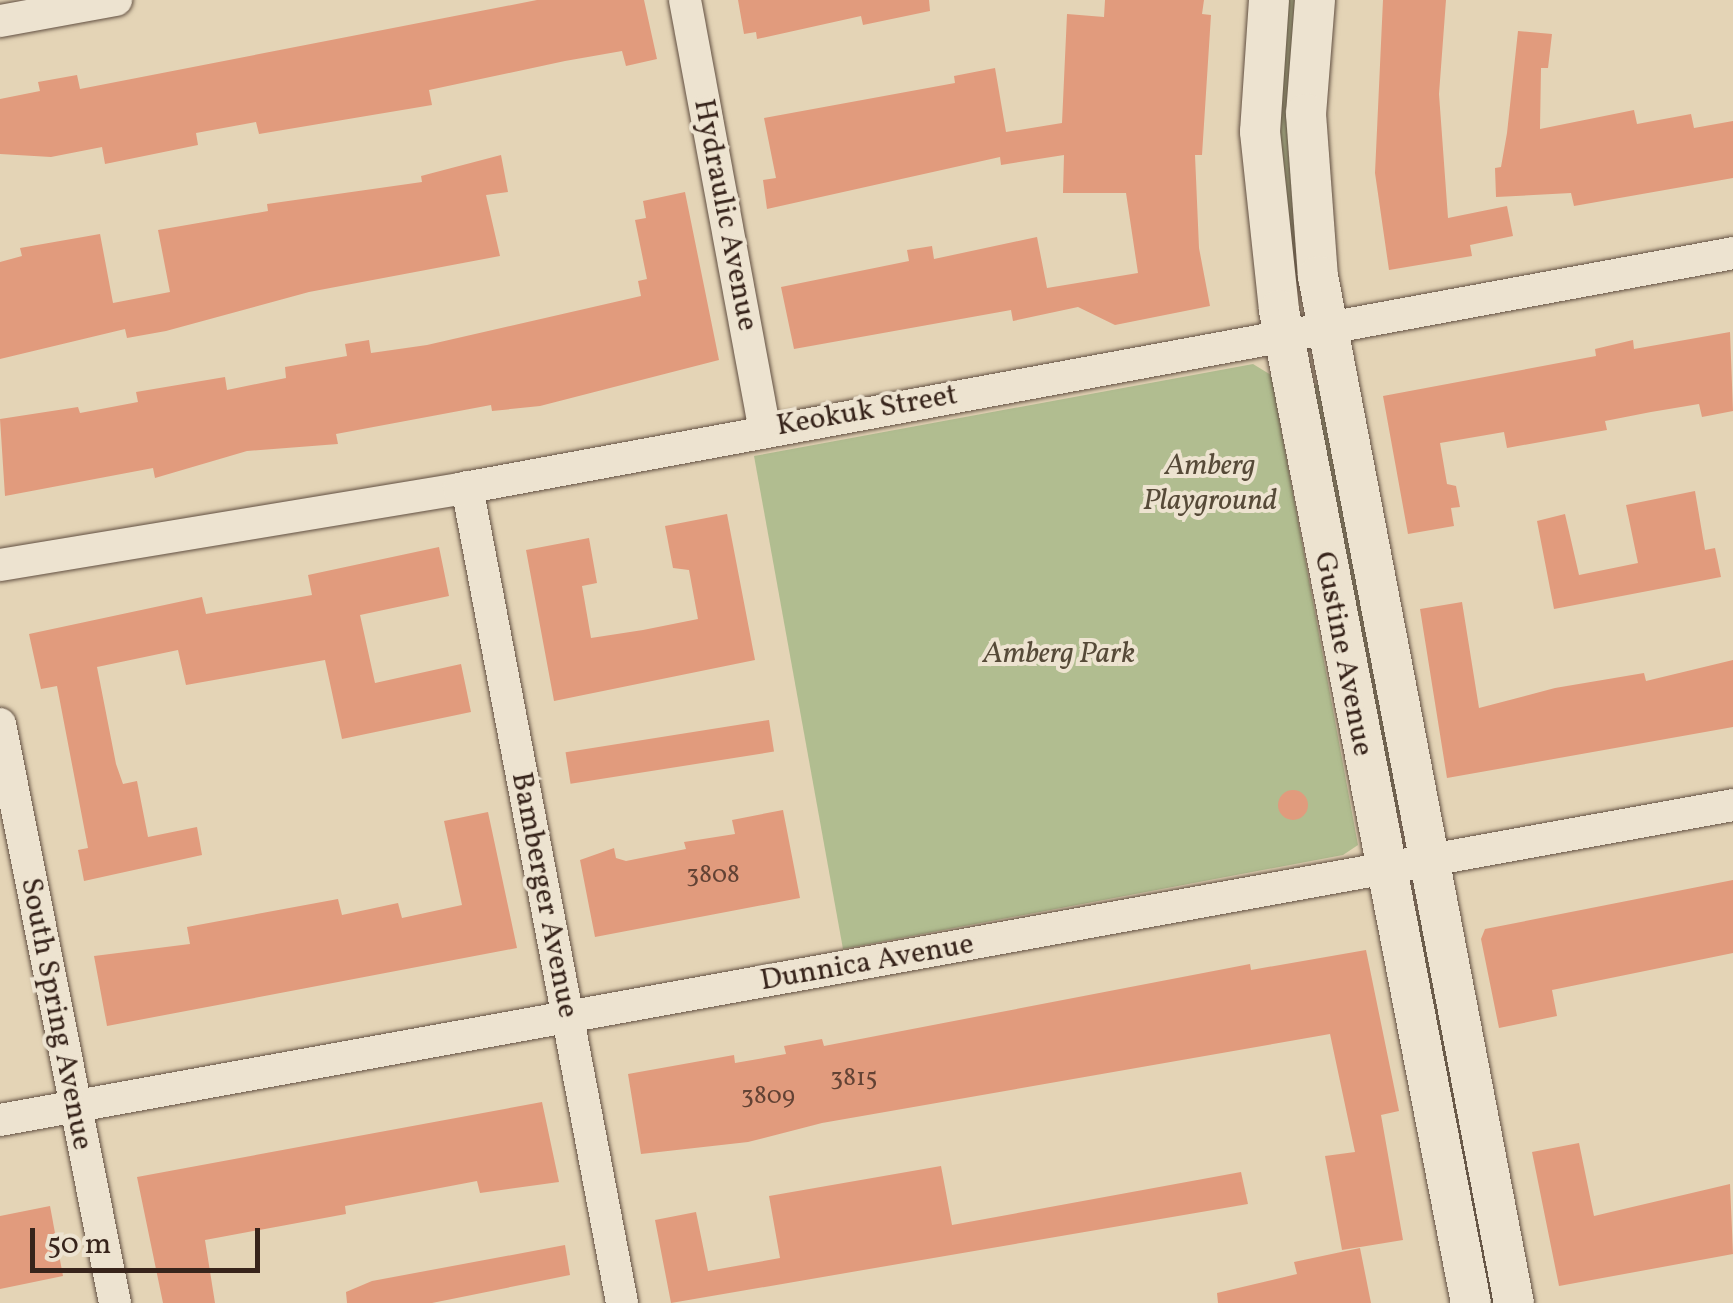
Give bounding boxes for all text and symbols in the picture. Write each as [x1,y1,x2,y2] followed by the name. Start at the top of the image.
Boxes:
[685,96,765,334] street label: Hydraulic Avenue
[774,377,960,445] street label: Keokuk Street
[1143,448,1277,518] park label: Amberg Playground
[1306,549,1380,759] street label: Gustine Avenue
[983,636,1135,672] park label: Amberg Park
[503,769,585,1021] street label: Bamberger Avenue
[686,861,740,891] house number: 3808
[12,875,100,1153] street label: South Spring Avenue
[757,927,977,999] street label: Dunnica Avenue
[830,1064,878,1094] house number: 3815
[741,1082,795,1112] house number: 3809
[35,1208,265,1270] scale bar
[47,1224,111,1266] text: 50 m

